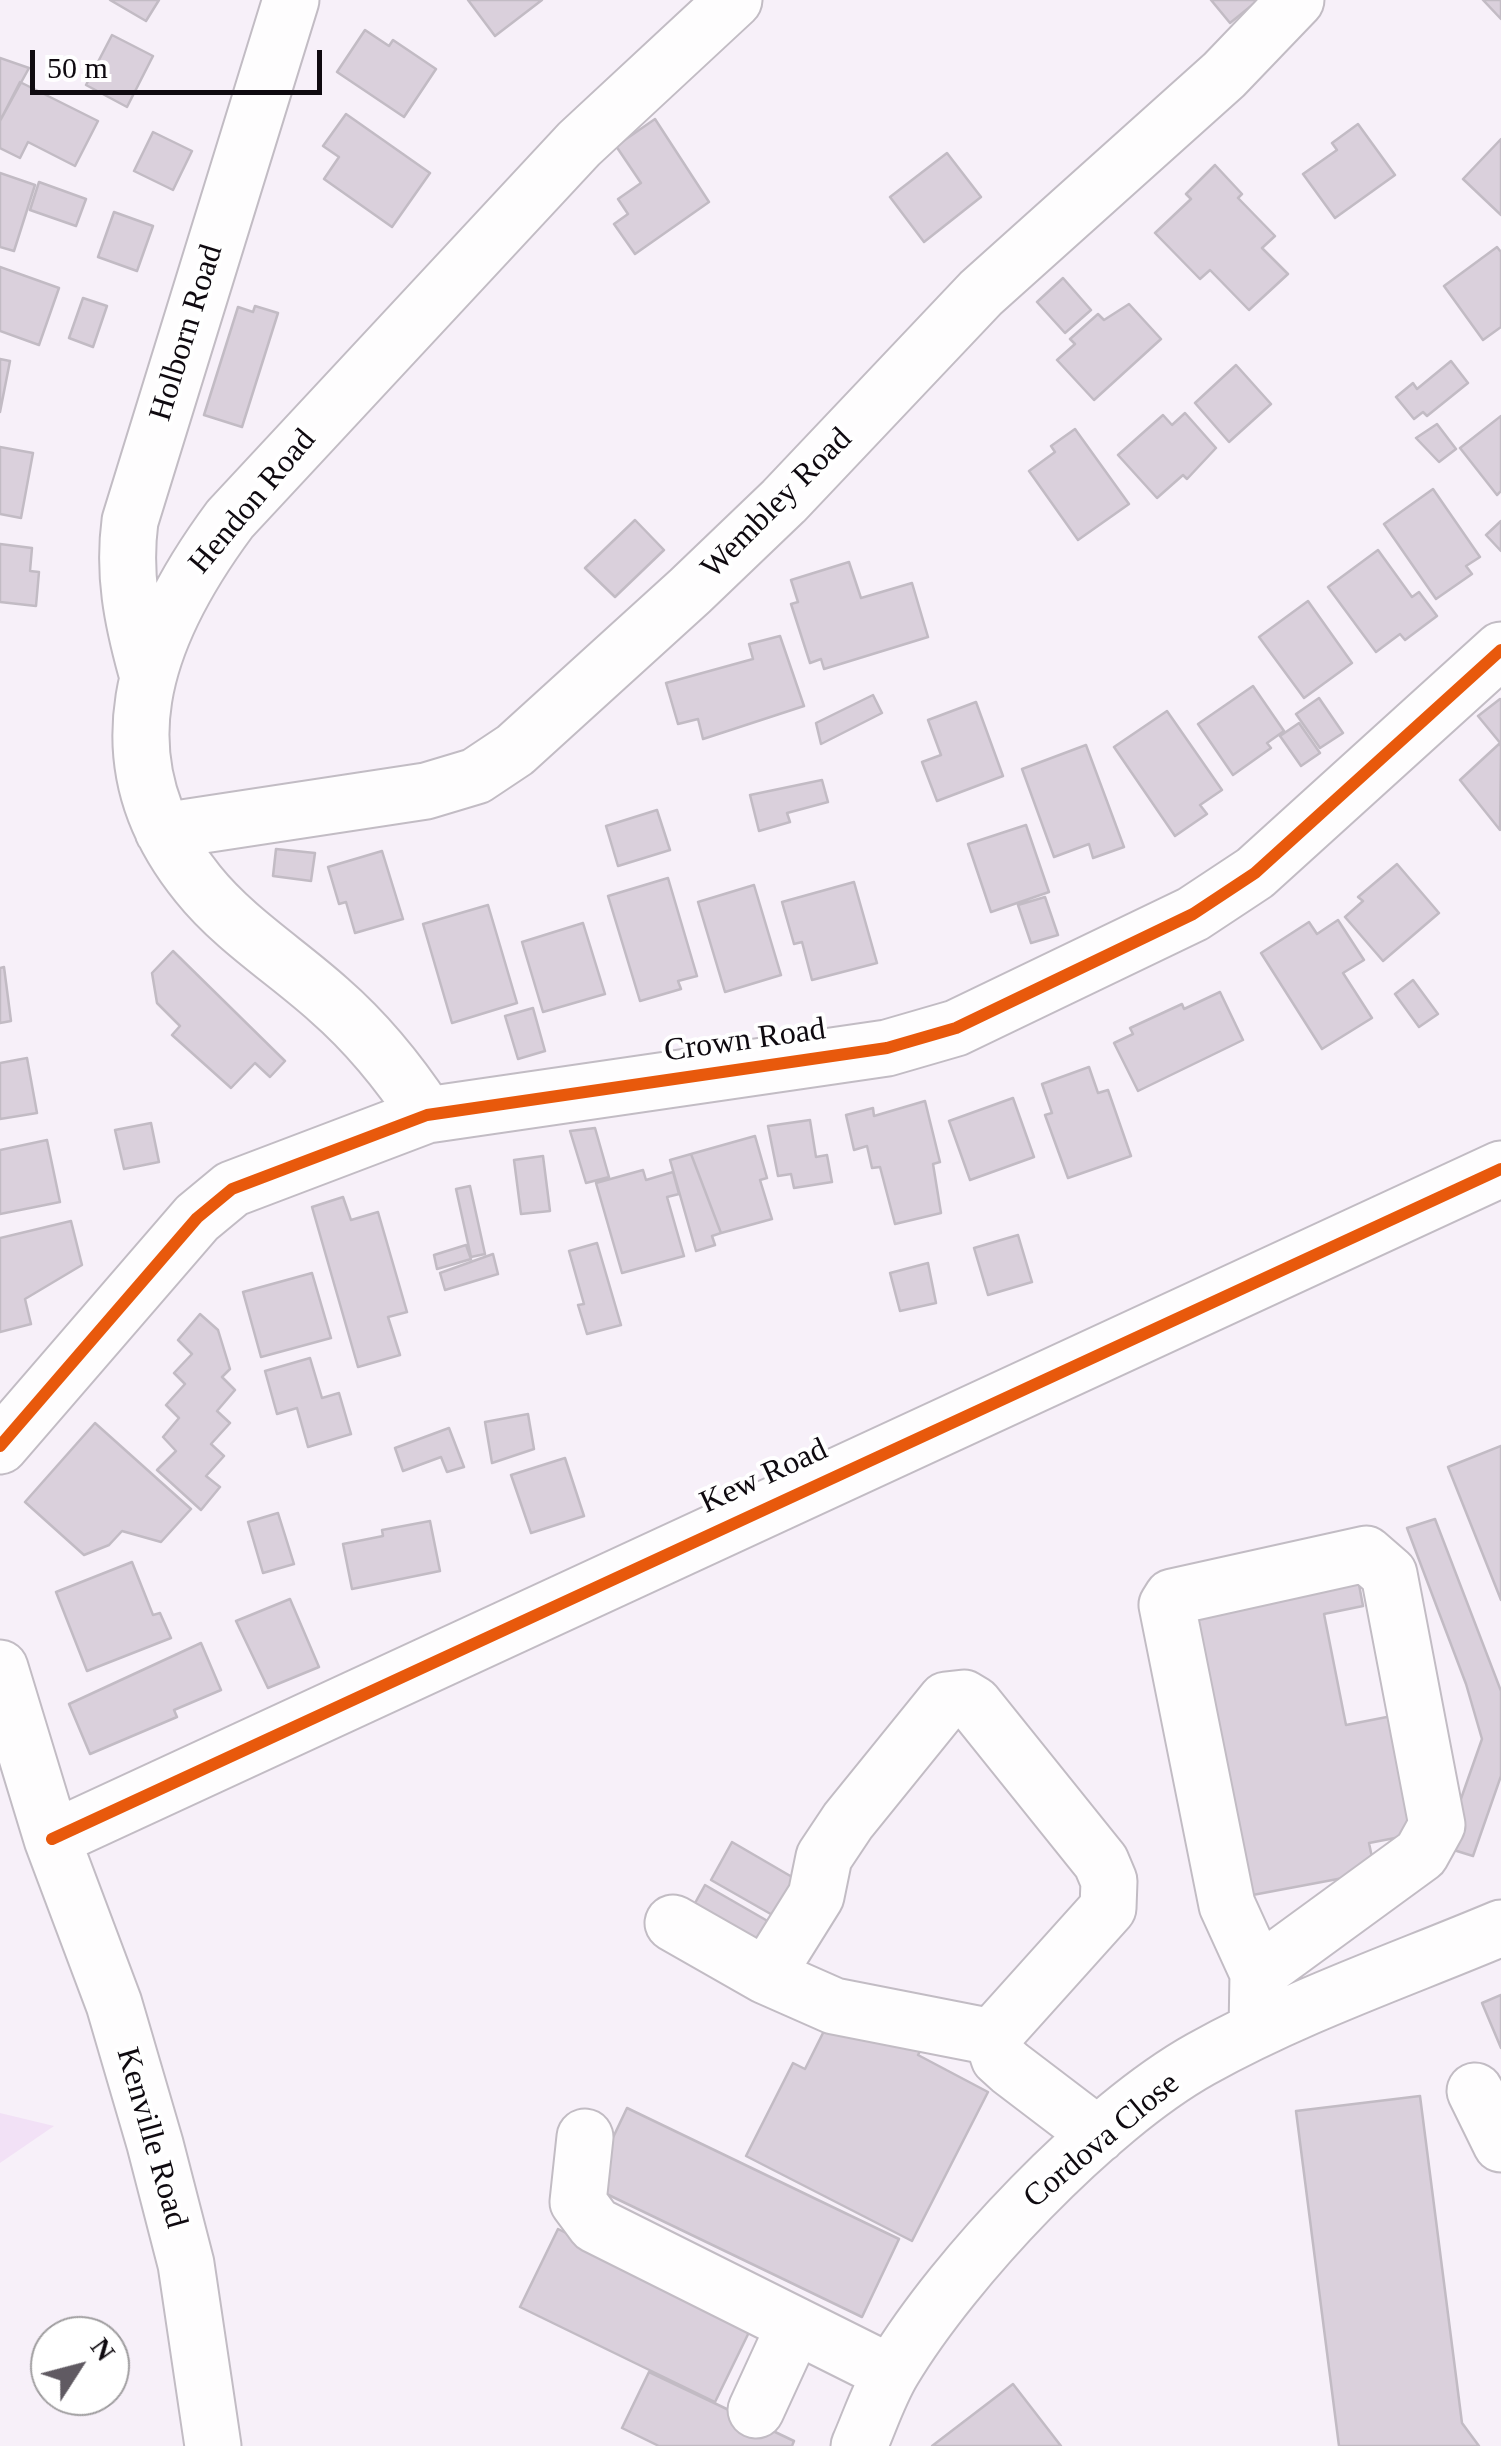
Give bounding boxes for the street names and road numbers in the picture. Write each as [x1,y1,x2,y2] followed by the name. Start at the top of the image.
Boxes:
[142,240,232,426] street label: Holborn Road
[694,421,860,587] street label: Wembley Road
[181,422,325,582] street label: Hendon Road
[662,1011,828,1071] street label: Crown Road
[694,1431,834,1523] street label: Kew Road
[107,2043,195,2233] street label: Kenville Road
[1016,2065,1188,2217] street label: Cordova Close

